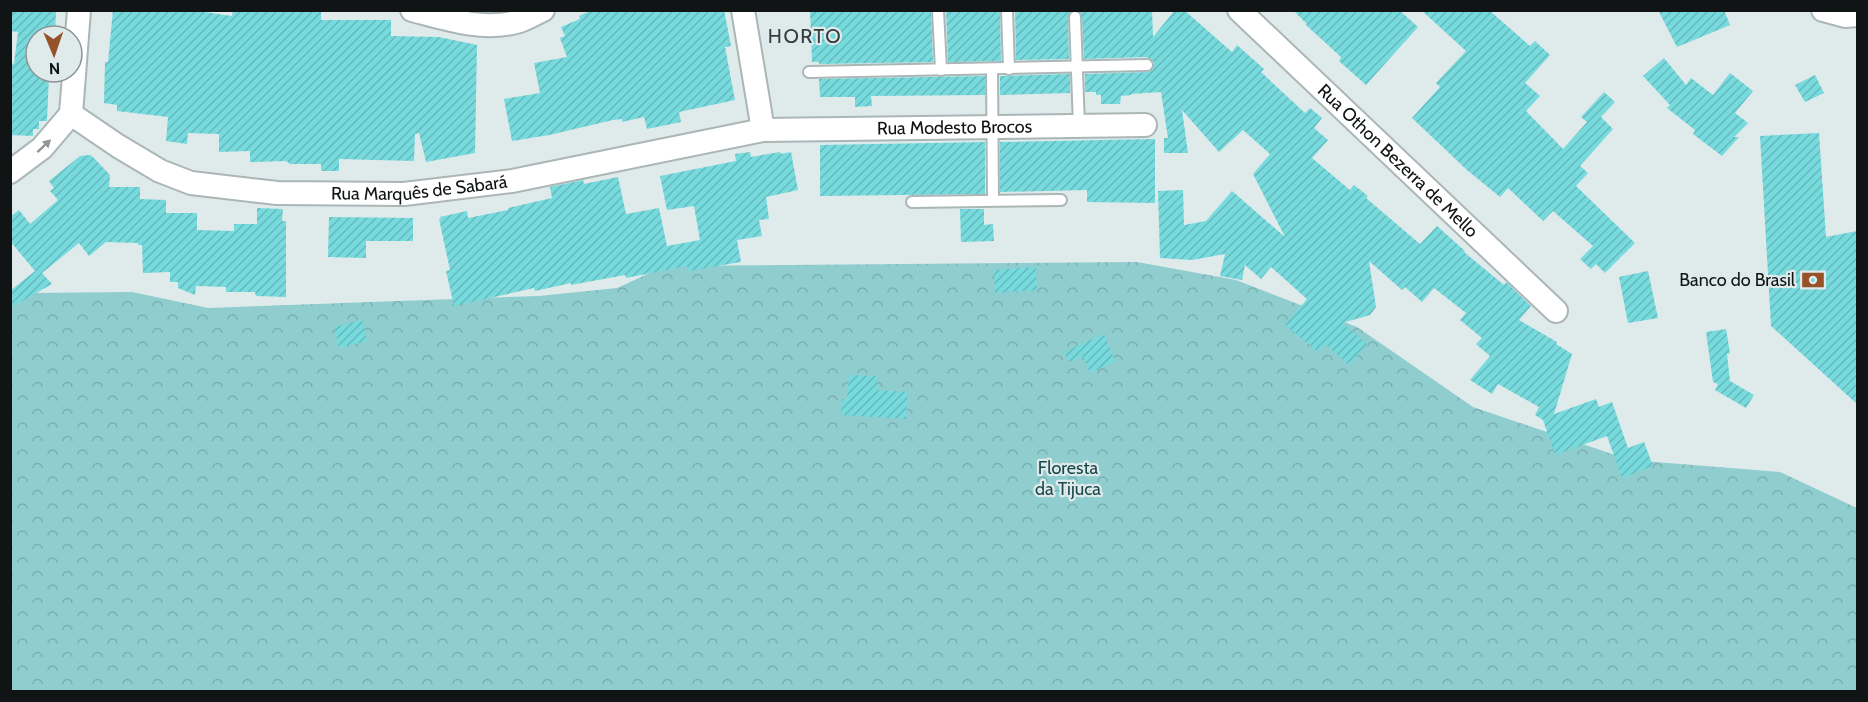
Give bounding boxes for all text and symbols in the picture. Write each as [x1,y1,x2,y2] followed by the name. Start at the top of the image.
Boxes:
[24,24,84,84] north arrow
[768,24,842,48] district label: HORTO
[49,59,60,78] text: N
[1313,79,1483,242] street label: Rua Othon Bezerra de Mello
[877,115,1032,140] street label: Rua Modesto Brocos
[36,139,51,153] one-way arrow
[331,171,509,205] street label: Rua Marquês de Sabará
[1800,267,1826,293] bank icon: Banco do Brasil
[1679,269,1796,291] place label: Banco do Brasil
[1035,457,1101,500] park label: Floresta da Tijuca

